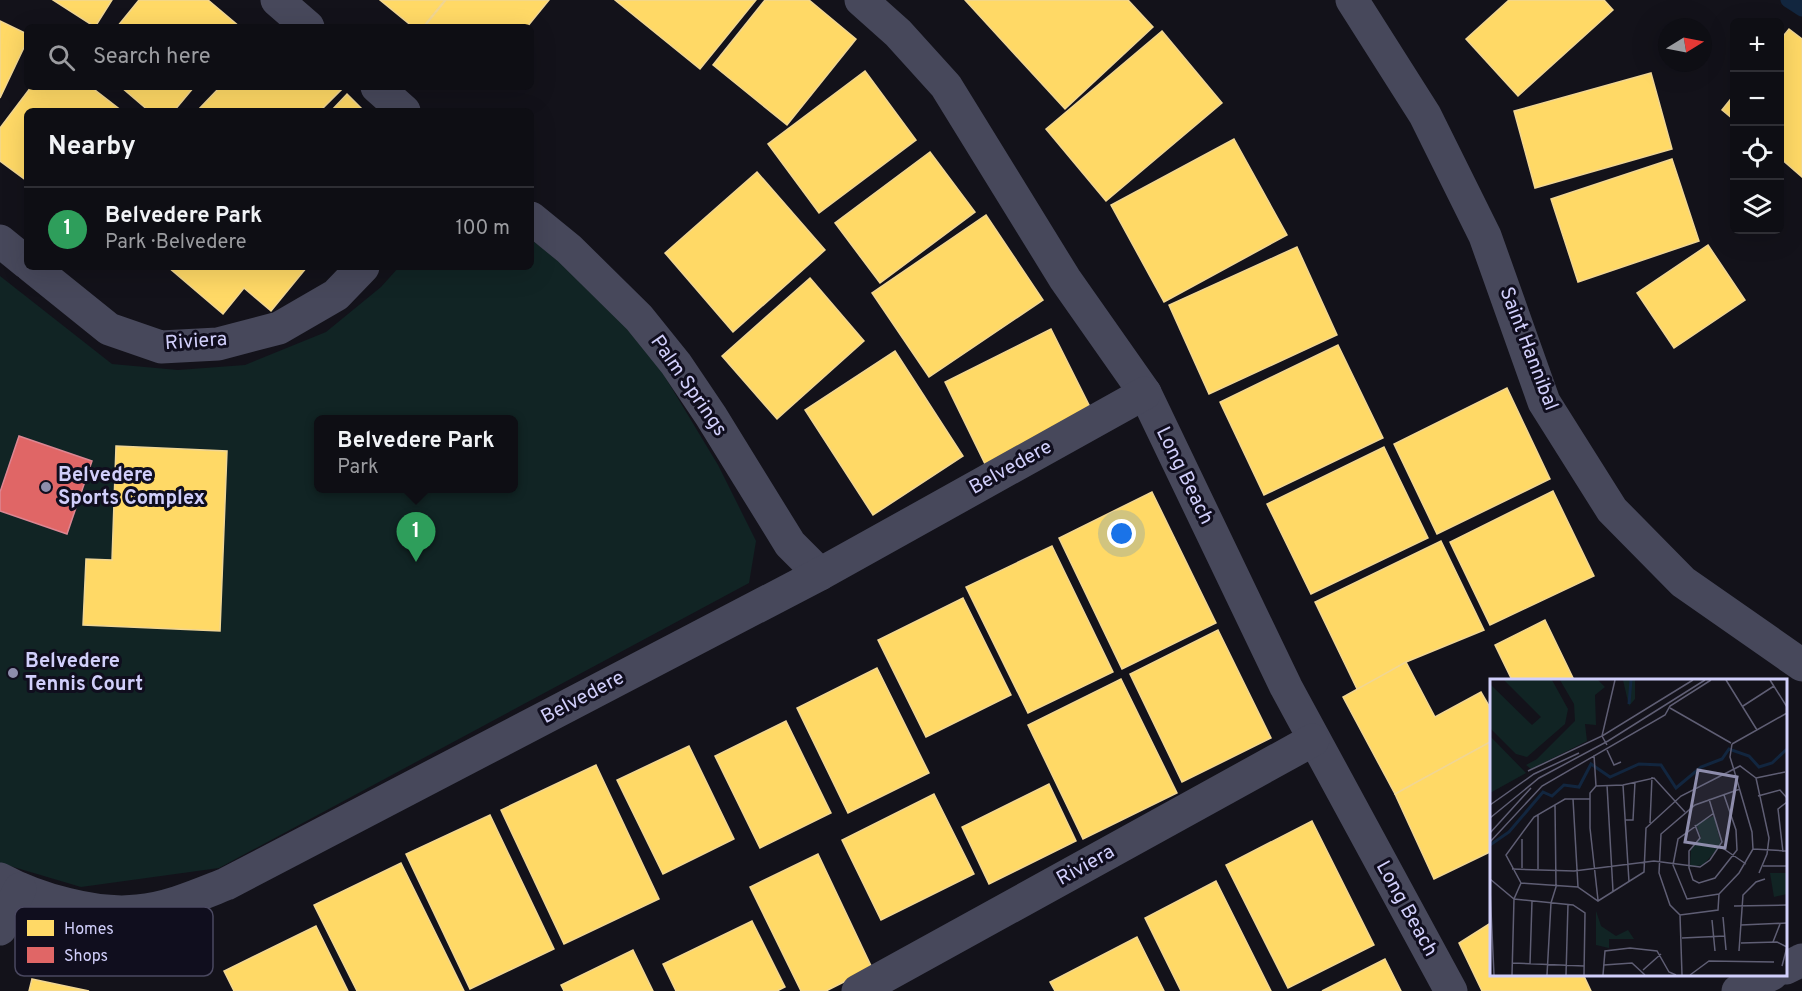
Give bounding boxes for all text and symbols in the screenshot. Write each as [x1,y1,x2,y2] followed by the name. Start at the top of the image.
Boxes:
[1658,18,1712,72] north arrow
[1730,18,1784,234] map controls
[1730,18,1784,72] button: +
[24,24,534,90] search box
[45,41,78,74] icon: search
[93,44,211,71] text: Search here
[1730,72,1784,126] button: −
[1730,126,1784,180] button: locate
[48,131,136,164] text: Nearby
[1730,180,1784,234] button: layers
[105,203,262,230] text: Belvedere Park
[64,216,72,242] text: 1
[455,216,510,242] text: 100 m
[105,230,246,256] text: Park · Belvedere
[1493,284,1563,414] street label: Saint Hannibal
[164,327,228,357] street label: Riviera
[644,330,732,442] street label: Palm Springs
[314,415,518,493] popup
[1149,423,1219,529] street label: Long Beach
[337,428,495,455] text: Belvedere Park
[965,435,1057,501] street label: Belvedere
[337,455,379,481] text: Park
[58,463,205,512] place label: Belvedere Sports Complex
[39,480,53,494] marker: Belvedere Sports Complex
[396,512,436,562] pin: 1
[1107,519,1136,548] your location
[25,649,143,698] place label: Belvedere Tennis Court
[537,665,629,731] street label: Belvedere
[6,666,20,680] marker: Belvedere Tennis Court
[1490,679,1787,976] inset map
[1052,839,1120,893] street label: Riviera
[1369,856,1443,962] street label: Long Beach
[15,907,213,976] legend
[64,920,114,940] text: Homes
[64,947,108,967] text: Shops

